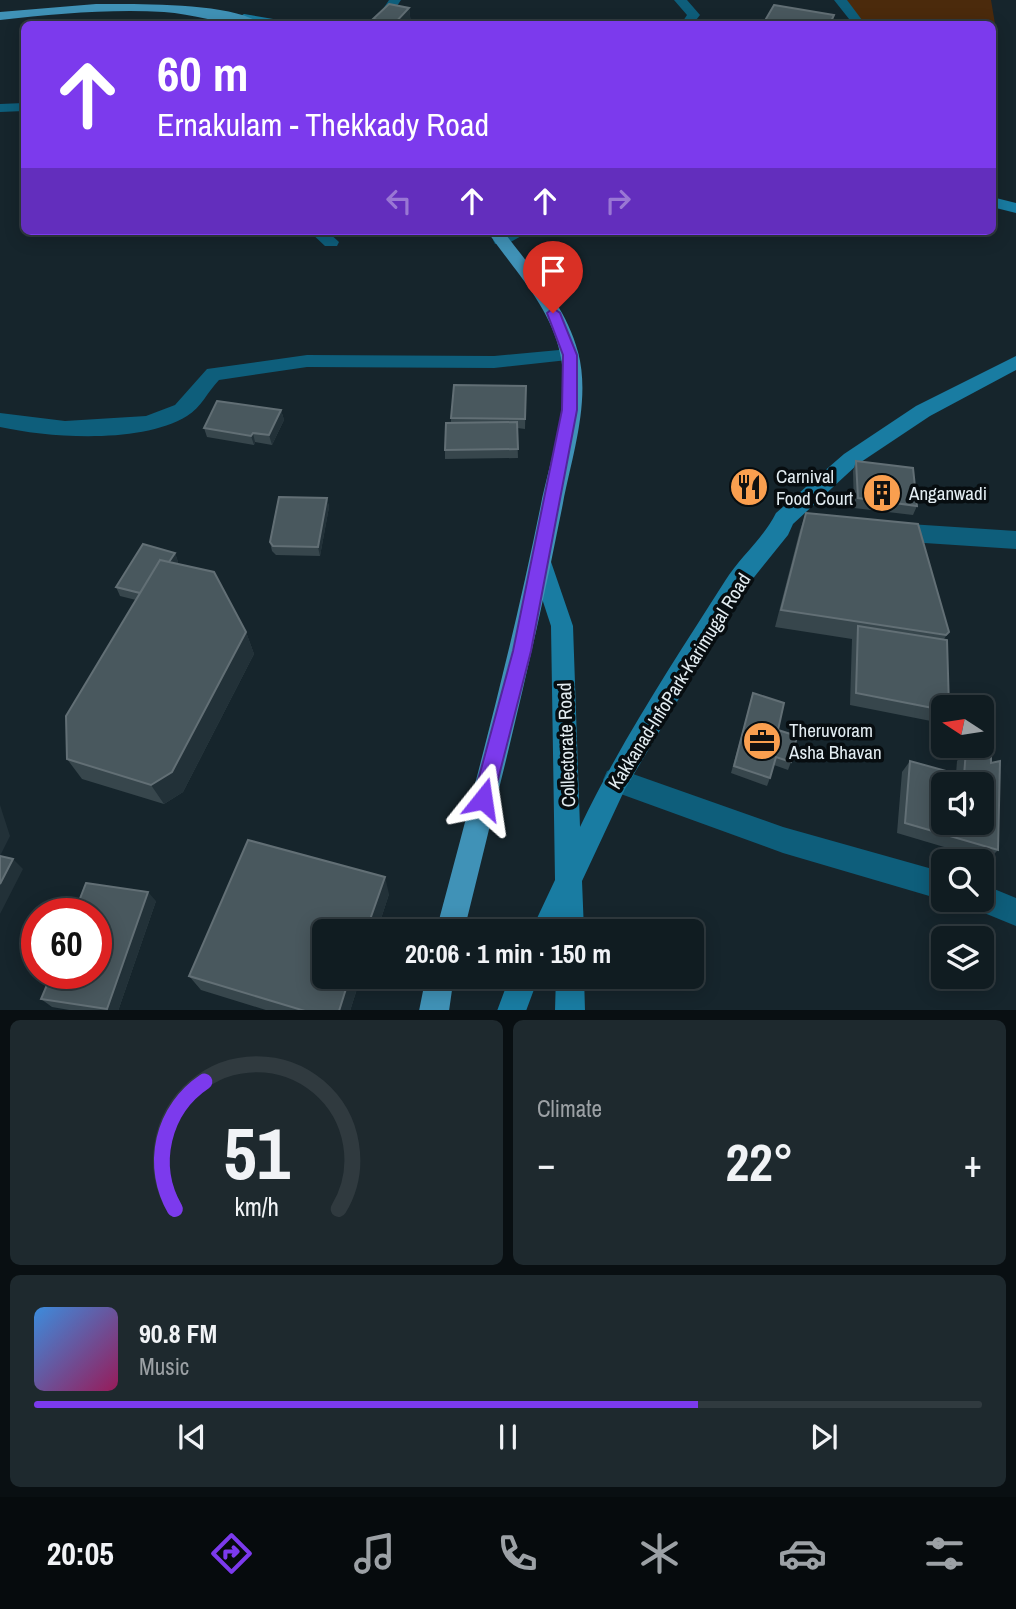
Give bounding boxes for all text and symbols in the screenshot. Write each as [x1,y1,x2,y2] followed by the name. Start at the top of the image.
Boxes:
[157,40,249,106] text: 60 m
[42,49,133,140] icon: ahead
[157,103,489,146] text: Ernakulam - Thekkady Road
[380,182,418,220] icon: left
[453,182,491,220] icon: ahead
[526,182,564,220] icon: ahead
[599,182,637,220] icon: right
[523,241,583,313] pin
[534,252,572,290] icon: arrive
[776,463,854,511] place label: Carnival Food Court
[728,466,770,508] restaurant icon: Carnival Food Court
[861,472,903,514] building icon: Anganwadi
[908,480,987,506] place label: Anganwadi
[602,568,756,794] street label: Kakkanad-InfoPark-Karimugal Road
[551,682,581,808] street label: Collectorate Road
[931,695,994,758] north arrow
[931,695,994,989] map controls
[788,717,882,765] place label: Theruvoram Asha Bhavan
[741,720,783,762] office icon: Theruvoram Asha Bhavan
[446,762,520,836] position arrow
[931,772,994,835] button: sound
[931,849,994,912] button: search
[21,898,112,989] speed limit sign: 60
[931,926,994,989] button: layers
[405,936,611,971] text: 20:06 · 1 min · 150 m
[537,1093,602,1124] text: Climate
[223,1104,290,1202] text: 51
[725,1127,794,1197] text: 22°
[537,1138,555,1189] text: −
[964,1138,982,1189] text: +
[234,1189,279,1223] text: km/h
[139,1316,217,1351] text: 90.8 FM
[139,1351,189,1382] text: Music
[173,1418,211,1456] icon: previous
[489,1418,527,1456] icon: pause
[805,1418,843,1456] icon: next
[207,1529,256,1578] icon: directions
[350,1529,399,1578] icon: music
[493,1529,542,1578] icon: phone
[635,1529,684,1578] icon: climate
[778,1529,827,1578] icon: car
[920,1529,969,1578] icon: filters
[47,1532,114,1575] text: 20:05

